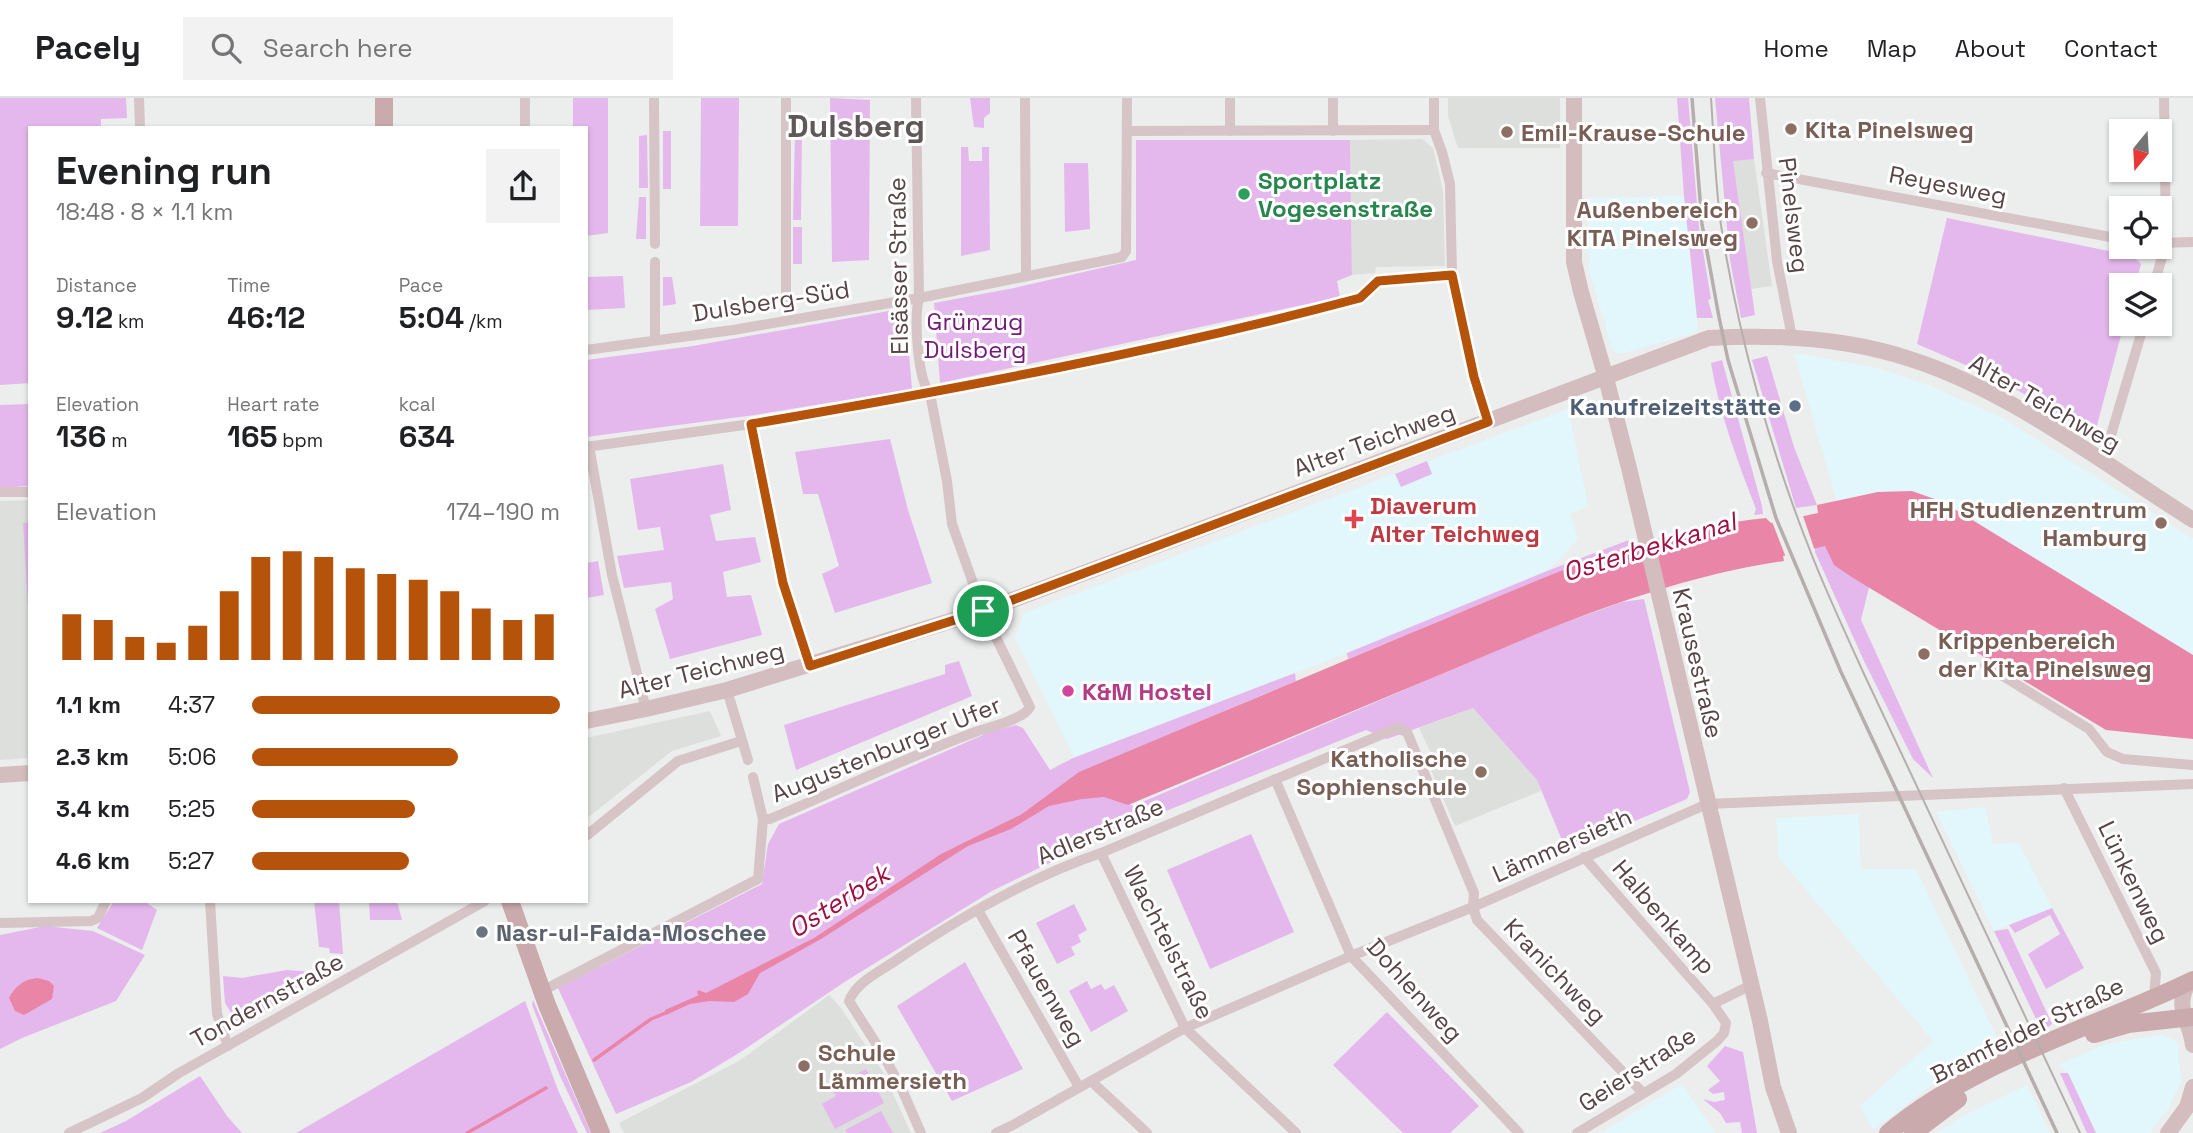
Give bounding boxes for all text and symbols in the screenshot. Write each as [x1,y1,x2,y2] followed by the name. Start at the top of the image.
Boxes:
[183,17,673,80] search box
[35,27,141,69] text: Pacely
[207,29,245,67] icon: search
[263,31,413,65] text: Search here
[1763,33,1829,64] text: Home
[1867,33,1917,64] text: Map
[1955,33,2026,64] text: About
[2064,33,2158,64] text: Contact
[787,106,925,146] district label: Dulsberg
[1805,114,1974,145] place label: Kita Pinelsweg
[1521,117,1746,148] place label: Emil-Krause-Schule
[2109,119,2172,182] north arrow
[2109,119,2172,336] map controls
[1783,121,1799,137] marker: Kita Pinelsweg
[1499,124,1515,140] marker: Emil-Krause-Schule
[56,147,272,195] text: Evening run
[486,149,560,223] button: share
[1772,155,1816,275] street label: Pinelsweg
[1886,158,2010,212] street label: Reyesweg
[1258,165,1433,224] place label: Sportplatz Vogesenstraße
[881,177,915,355] street label: Elsässer Straße
[1236,186,1252,202] marker: Sportplatz Vogesenstraße
[1567,194,1738,253] place label: Außenbereich KITA Pinelsweg
[2109,196,2172,259] button: locate
[56,197,233,227] text: 18:48 · 8 × 1.1 km
[1744,215,1760,231] marker: Außenbereich KITA Pinelsweg
[56,273,137,298] text: Distance
[227,273,271,298] text: Time
[399,273,443,298] text: Pace
[690,273,852,329] street label: Dulsberg-Süd
[2109,273,2172,336] button: layers
[56,298,113,337] text: 9.12
[227,298,305,337] text: 46:12
[399,298,464,337] text: 5:04
[924,306,1026,365] park label: Grünzug Dulsberg
[113,309,144,334] text: km
[464,309,503,334] text: /km
[1964,347,2126,459] street label: Alter Teichweg
[1570,391,1781,422] place label: Kanufreizeitstätte
[56,392,139,417] text: Elevation
[227,392,320,417] text: Heart rate
[399,392,435,417] text: kcal
[1289,396,1459,484] street label: Alter Teichweg
[1787,398,1803,414] marker: Kanufreizeitstätte
[56,417,106,456] text: 136
[227,417,277,456] text: 165
[399,417,455,456] text: 634
[106,428,128,453] text: m
[277,428,323,453] text: bpm
[1370,490,1540,549] place label: Diaverum Alter Teichweg
[1910,494,2147,553] place label: HFH Studienzentrum Hamburg
[56,497,157,527] text: Elevation
[446,497,560,527] text: 174–190 m
[1558,504,1742,589] water label: Osterbekkanal
[1344,509,1364,529] marker: Diaverum Alter Teichweg
[2153,515,2169,531] marker: HFH Studienzentrum Hamburg
[953,581,1013,641] pin
[1666,585,1730,741] street label: Krausestraße
[964,592,1002,630] icon: arrive
[1938,625,2151,684] place label: Krippenbereich der Kita Pinelsweg
[615,634,787,706] street label: Alter Teichweg
[1916,646,1932,662] marker: Krippenbereich der Kita Pinelsweg
[1082,676,1212,707] place label: K&M Hostel
[1060,683,1076,699] marker: K&M Hostel
[767,689,1005,809] street label: Augustenburger Ufer
[56,690,121,720] text: 1.1 km
[168,690,215,720] text: 4:37
[56,742,129,772] text: 2.3 km
[168,742,216,772] text: 5:06
[1296,743,1467,802] place label: Katholische Sophienschule
[1473,764,1489,780] marker: Katholische Sophienschule
[1032,790,1168,872] street label: Adlerstraße
[56,794,130,824] text: 3.4 km
[168,794,215,824] text: 5:25
[1488,800,1636,890] street label: Lämmersieth
[2091,816,2177,948] street label: Lünkenweg
[56,846,130,876] text: 4.6 km
[168,846,214,876] text: 5:27
[1606,853,1722,981] street label: Halbenkamp
[782,855,899,946] water label: Osterbek
[1117,860,1221,1024] street label: Wachtelstraße
[1497,912,1613,1030] street label: Kranichweg
[496,917,767,948] place label: Nasr-ul-Faida-Moschee
[474,924,490,940] marker: Nasr-ul-Faida-Moschee
[1001,924,1093,1052] street label: Pfauenweg
[1360,932,1470,1048] street label: Dohlenweg
[185,945,349,1055] street label: Tondernstraße
[1925,970,2129,1090] street label: Bramfelder Straße
[1572,1019,1702,1119] street label: Geierstraße
[818,1037,967,1096] place label: Schule Lämmersieth
[796,1058,812,1074] marker: Schule Lämmersieth

